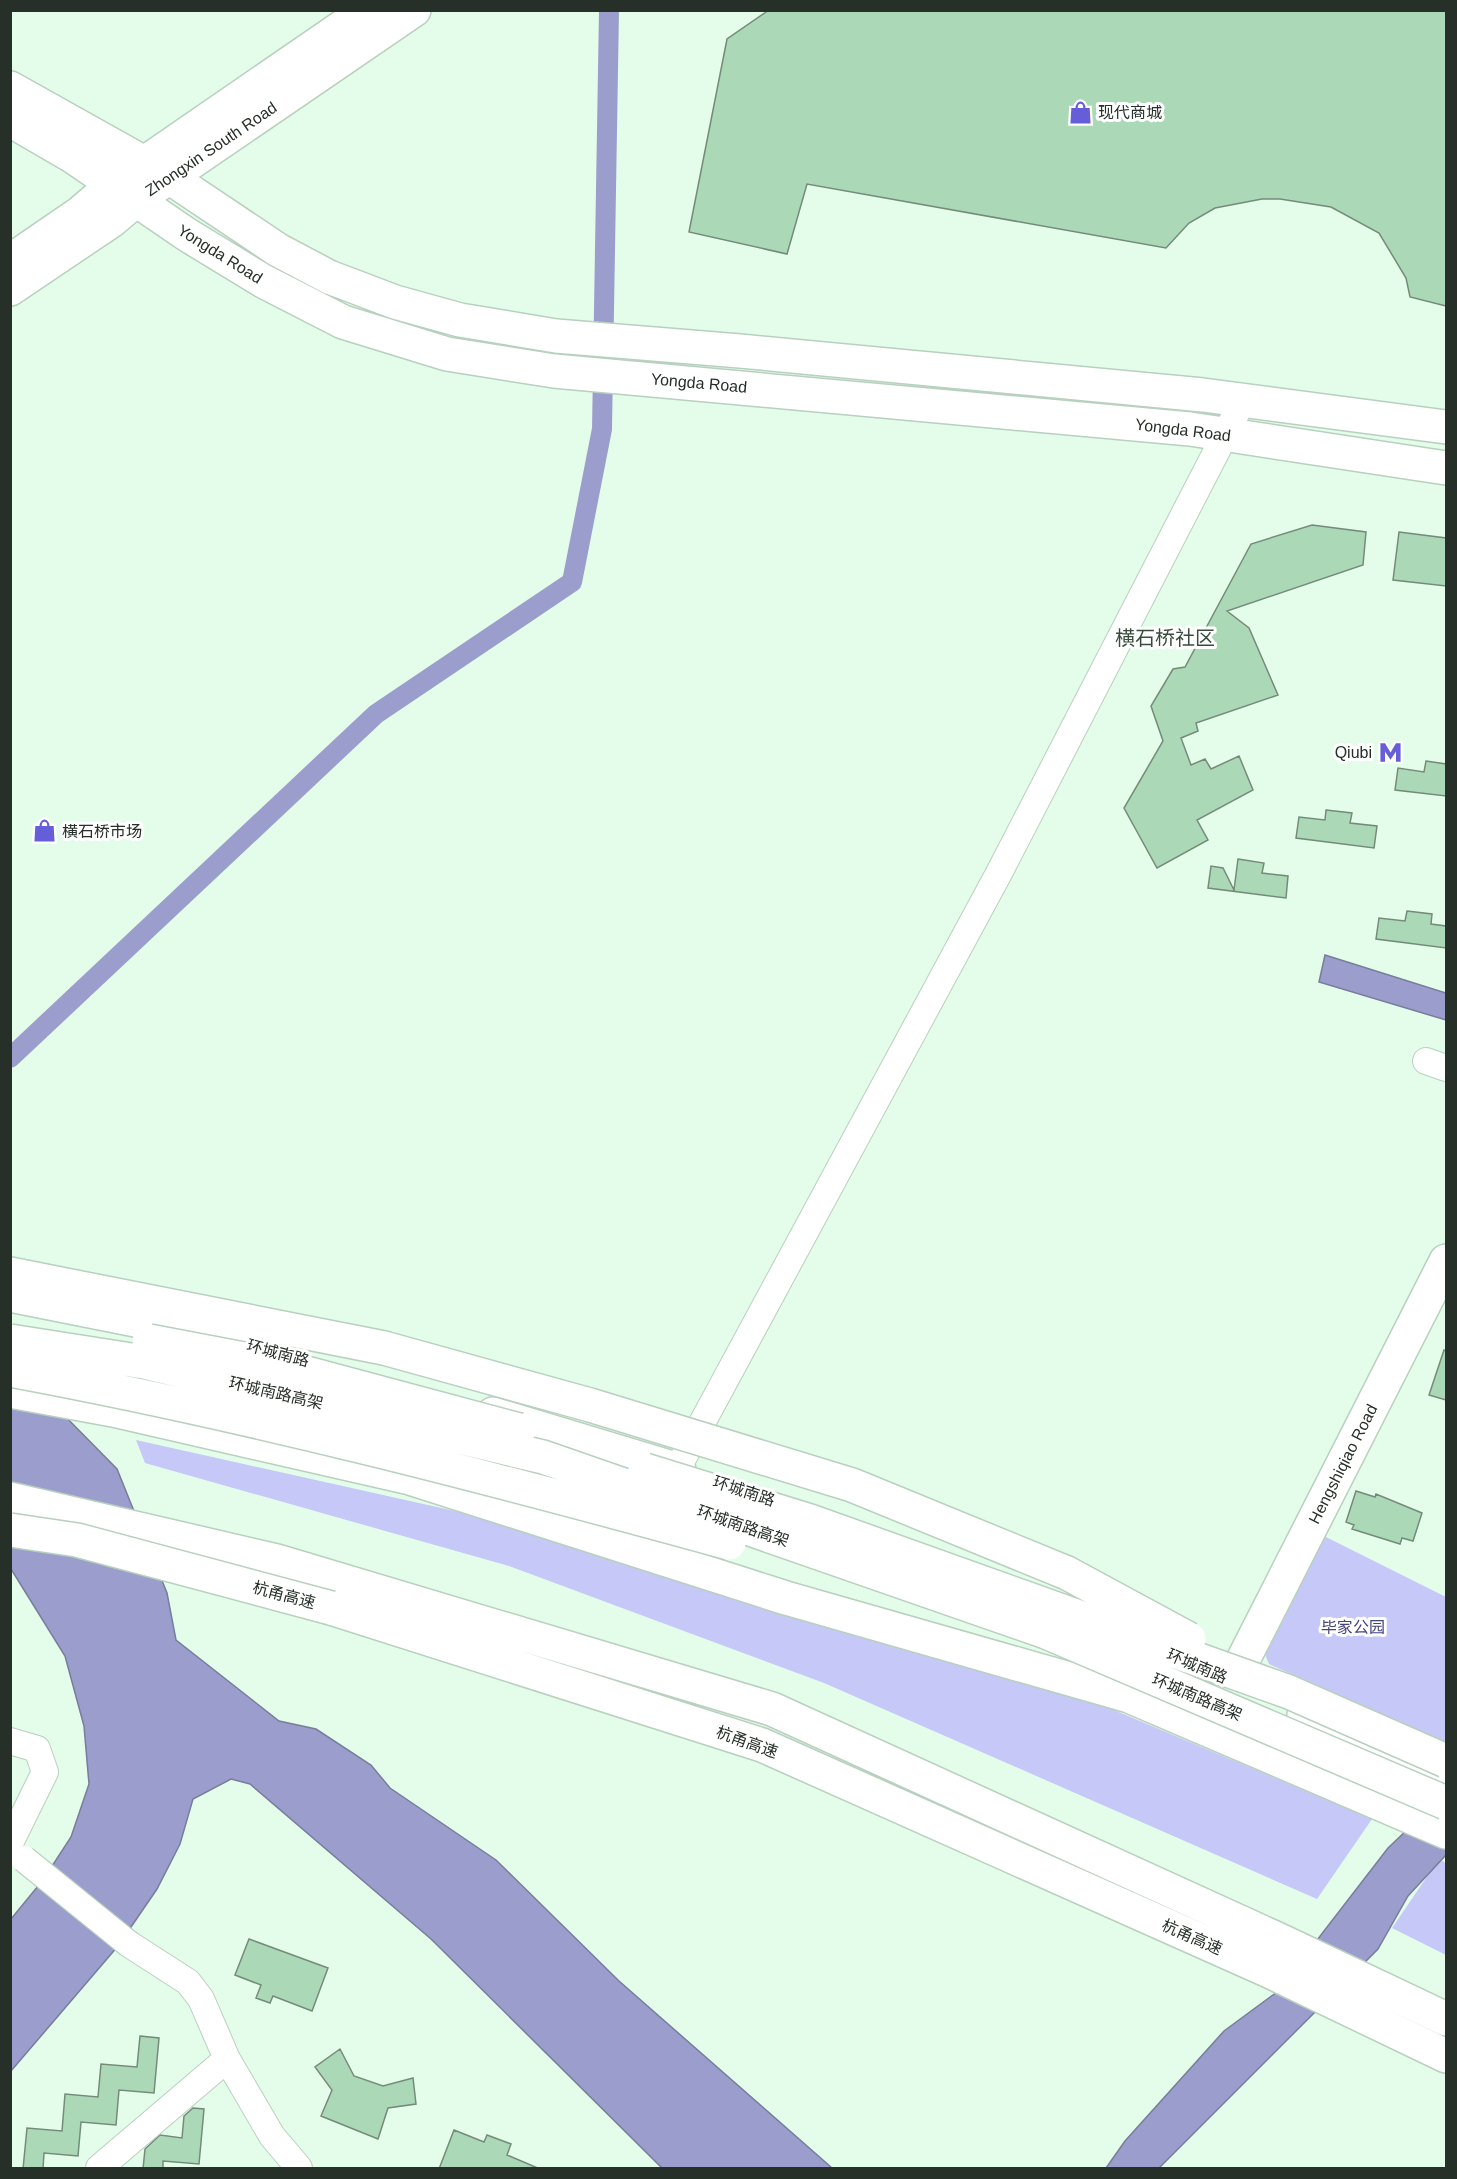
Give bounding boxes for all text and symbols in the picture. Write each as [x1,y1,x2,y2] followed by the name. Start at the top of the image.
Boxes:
[142,99,280,199] street label: Zhongxin South Road
[1067,99,1093,125] shop icon: 现代商城
[1098,104,1162,121] place label: 现代商城
[175,221,265,287] street label: Yongda Road
[650,370,748,396] street label: Yongda Road
[1134,416,1232,444] street label: Yongda Road
[1115,627,1215,649] district label: 横石桥社区
[1377,739,1403,765] metro station icon: Qiubi
[1335,744,1372,761] place label: Qiubi
[31,818,57,844] shop icon: 横石桥市场
[62,823,142,840] place label: 横石桥市场
[245,1337,311,1369] street label: 环城南路
[227,1374,325,1412] street label: 环城南路高架
[1306,1401,1380,1527] street label: Hengshiqiao Road
[711,1473,777,1509] street label: 环城南路
[695,1502,791,1550] street label: 环城南路高架
[251,1579,317,1611] street label: 杭甬高速
[1321,1619,1385,1636] park label: 毕家公园
[1164,1646,1230,1686] street label: 环城南路
[1149,1670,1245,1724] street label: 环城南路高架
[714,1723,780,1761] street label: 杭甬高速
[1159,1916,1225,1958] street label: 杭甬高速

